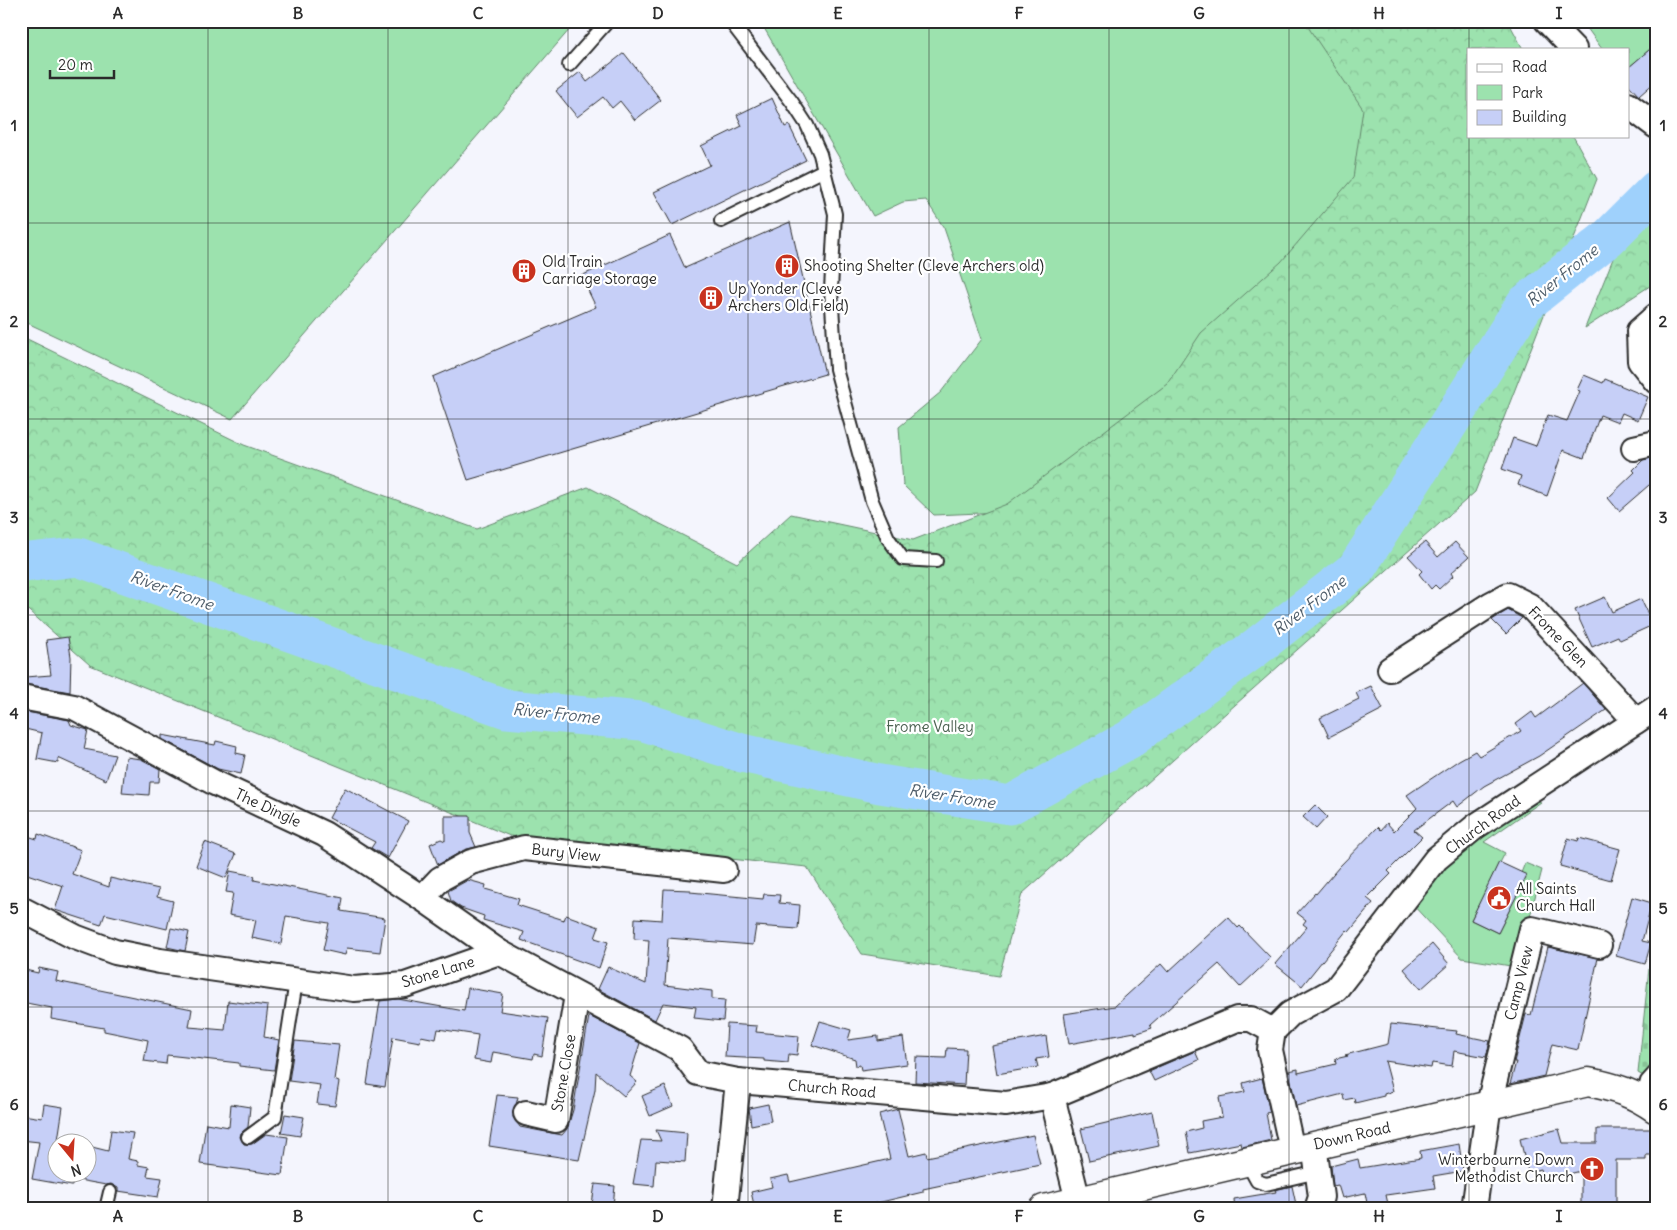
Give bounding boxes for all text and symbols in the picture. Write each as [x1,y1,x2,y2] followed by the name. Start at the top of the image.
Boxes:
[113,3,123,23] text: A
[293,3,304,23] text: B
[473,3,484,23] text: C
[652,3,664,23] text: D
[833,3,843,23] text: E
[1014,3,1024,23] text: F
[1193,3,1205,23] text: G
[1373,3,1385,23] text: H
[1556,3,1563,23] text: I
[50,48,114,80] scale bar
[1467,48,1630,138] legend
[58,55,93,74] text: 20 m
[1512,57,1547,76] text: Road
[1512,83,1543,102] text: Park
[1512,107,1567,126] text: Building
[11,115,17,135] text: 1
[1660,115,1666,135] text: 1
[1522,239,1603,310] water label: River Frome
[542,252,657,288] place label: Old Train Carriage Storage
[774,253,800,279] building icon: Shooting Shelter (Cleve Archers old)
[804,256,1044,275] place label: Shooting Shelter (Cleve Archers old)
[511,258,537,284] building icon: Old Train Carriage Storage
[728,279,849,315] place label: Up Yonder (Cleve Archers Old Field)
[698,285,724,311] building icon: Up Yonder (Cleve Archers Old Field)
[10,311,19,331] text: 2
[1659,311,1668,331] text: 2
[9,507,19,527] text: 3
[1658,507,1668,527] text: 3
[128,566,218,615] water label: River Frome
[1268,570,1351,639] water label: River Frome
[1524,602,1593,672] street label: Frome Glen
[512,699,602,728] water label: River Frome
[9,703,19,723] text: 4
[1658,703,1668,723] text: 4
[886,717,974,736] park label: Frome Valley
[908,779,998,813] water label: River Frome
[232,784,304,831] street label: The Dingle
[1441,791,1524,858] street label: Church Road
[531,839,602,866] street label: Bury View
[1516,879,1595,915] place label: All Saints Church Hall
[1486,885,1512,911] public building icon: All Saints Church Hall
[9,898,19,918] text: 5
[1658,898,1668,918] text: 5
[1500,943,1537,1022] street label: Camp View
[399,951,477,992] street label: Stone Lane
[547,1033,580,1113] street label: Stone Close
[787,1075,877,1102] street label: Church Road
[9,1094,19,1114] text: 6
[1658,1094,1668,1114] text: 6
[1312,1117,1392,1154] street label: Down Road
[48,1132,98,1182] north arrow
[1438,1150,1574,1186] place label: Winterbourne Down Methodist Church
[1579,1156,1605,1182] church icon: Winterbourne Down Methodist Church
[69,1160,83,1180] text: N
[113,1206,123,1226] text: A
[293,1206,304,1226] text: B
[473,1206,484,1226] text: C
[652,1206,664,1226] text: D
[833,1206,843,1226] text: E
[1014,1206,1024,1226] text: F
[1193,1206,1205,1226] text: G
[1373,1206,1385,1226] text: H
[1556,1206,1563,1226] text: I

